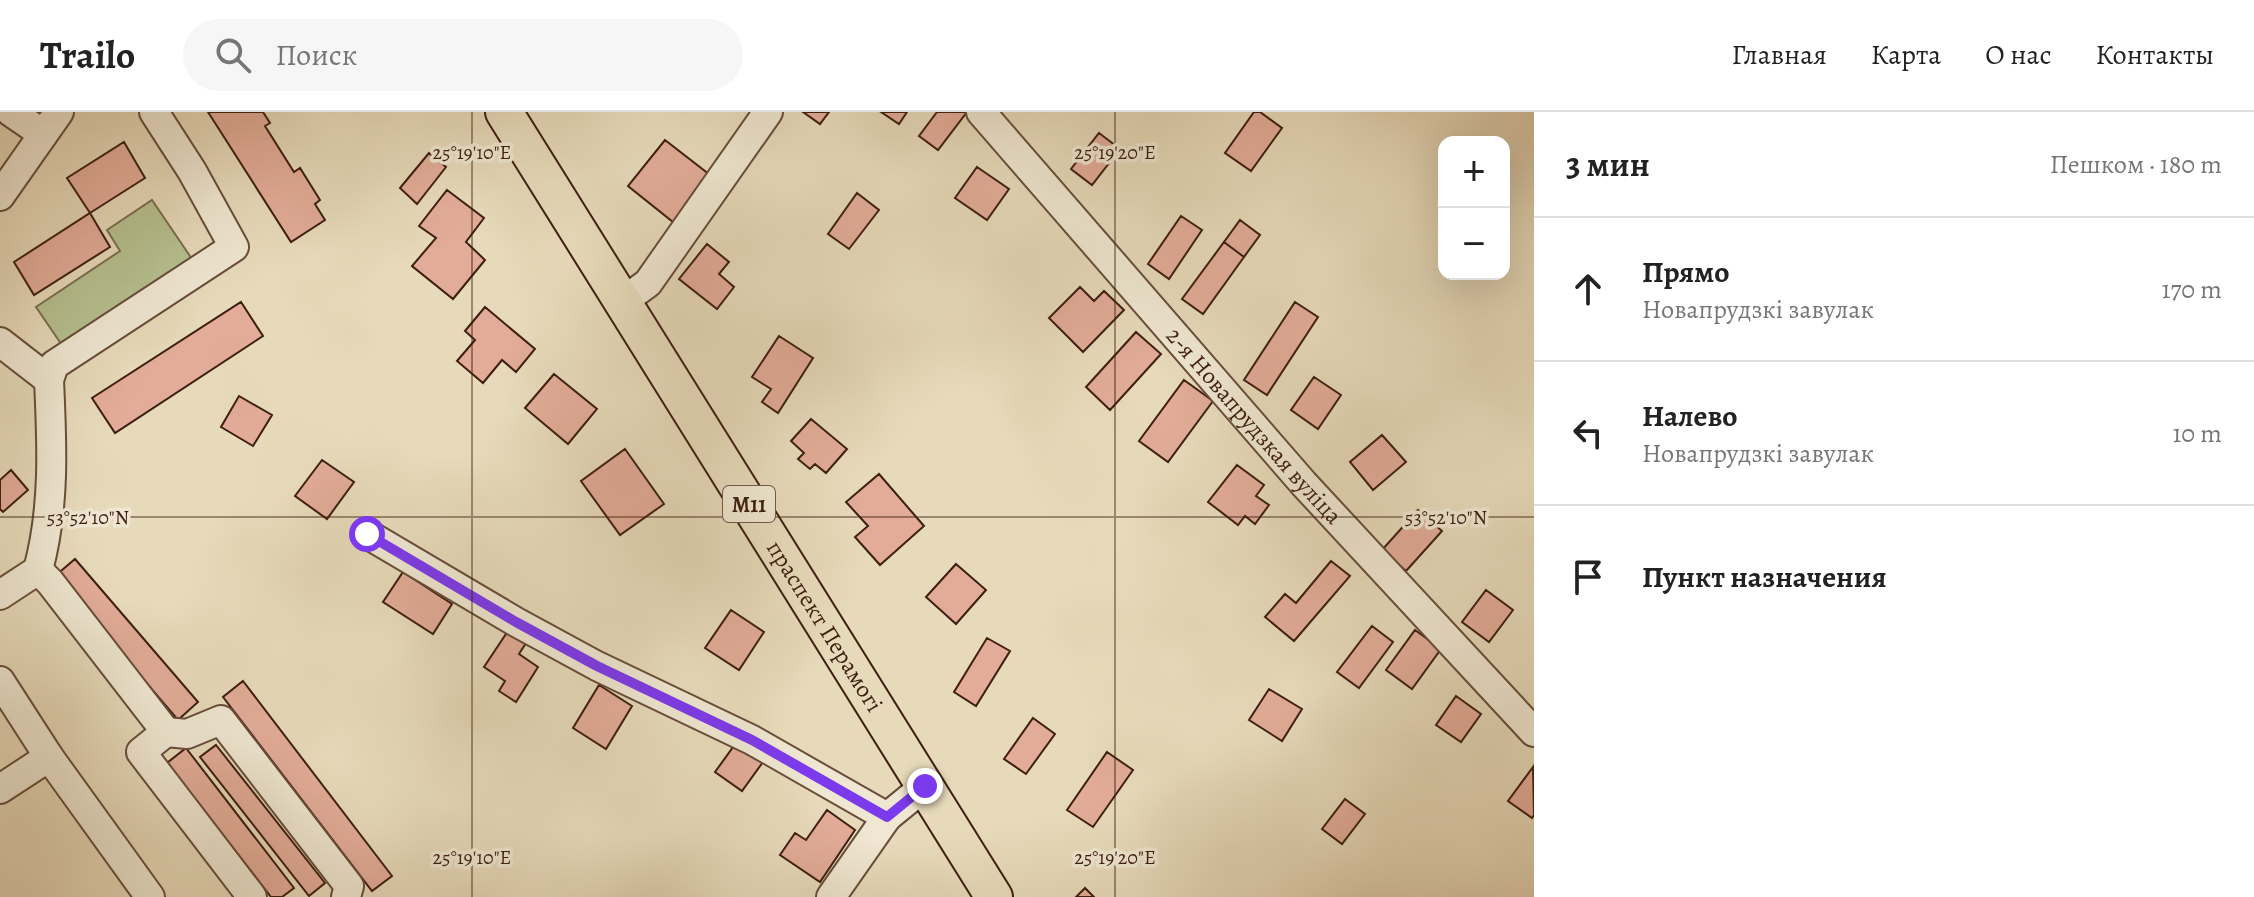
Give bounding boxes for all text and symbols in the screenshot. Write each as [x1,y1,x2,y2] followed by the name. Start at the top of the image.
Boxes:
[183,19,743,91] search box
[40,29,135,81] text: Trailo
[211,33,255,77] icon: search
[275,35,357,75] text: Поиск
[1731,36,1827,74] text: Главная
[1871,36,1941,74] text: Карта
[1985,36,2052,74] text: О нас
[2096,36,2214,74] text: Контакты
[1438,136,1510,280] map controls
[1438,136,1510,208] button: +
[433,139,511,166] text: 25°19'10"E
[1074,139,1156,166] text: 25°19'20"E
[1566,141,1650,188] text: 3 мин
[2050,147,2222,182] text: Пешком · 180 m
[1438,208,1510,280] button: −
[1642,252,1729,292] text: Прямо
[1566,267,1610,311] icon: ahead
[2162,272,2222,307] text: 170 m
[1642,292,1874,327] text: Новапрудзкі завулак
[1159,320,1349,531] street label: 2-я Новапрудзкая вуліца
[1642,396,1737,436] text: Налево
[1566,411,1610,455] icon: left
[2172,416,2222,451] text: 10 m
[1642,436,1874,471] text: Новапрудзкі завулак
[723,486,775,522] road number: М11
[47,504,129,531] text: 53°52'10"N
[1405,504,1487,531] text: 53°52'10"N
[349,516,385,552] route start
[759,534,890,718] street label: праспект Перамогі
[1566,555,1610,599] icon: arrive
[1642,557,1887,597] text: Пункт назначения
[907,768,943,804] route end
[433,844,511,871] text: 25°19'10"E
[1074,844,1156,871] text: 25°19'20"E

